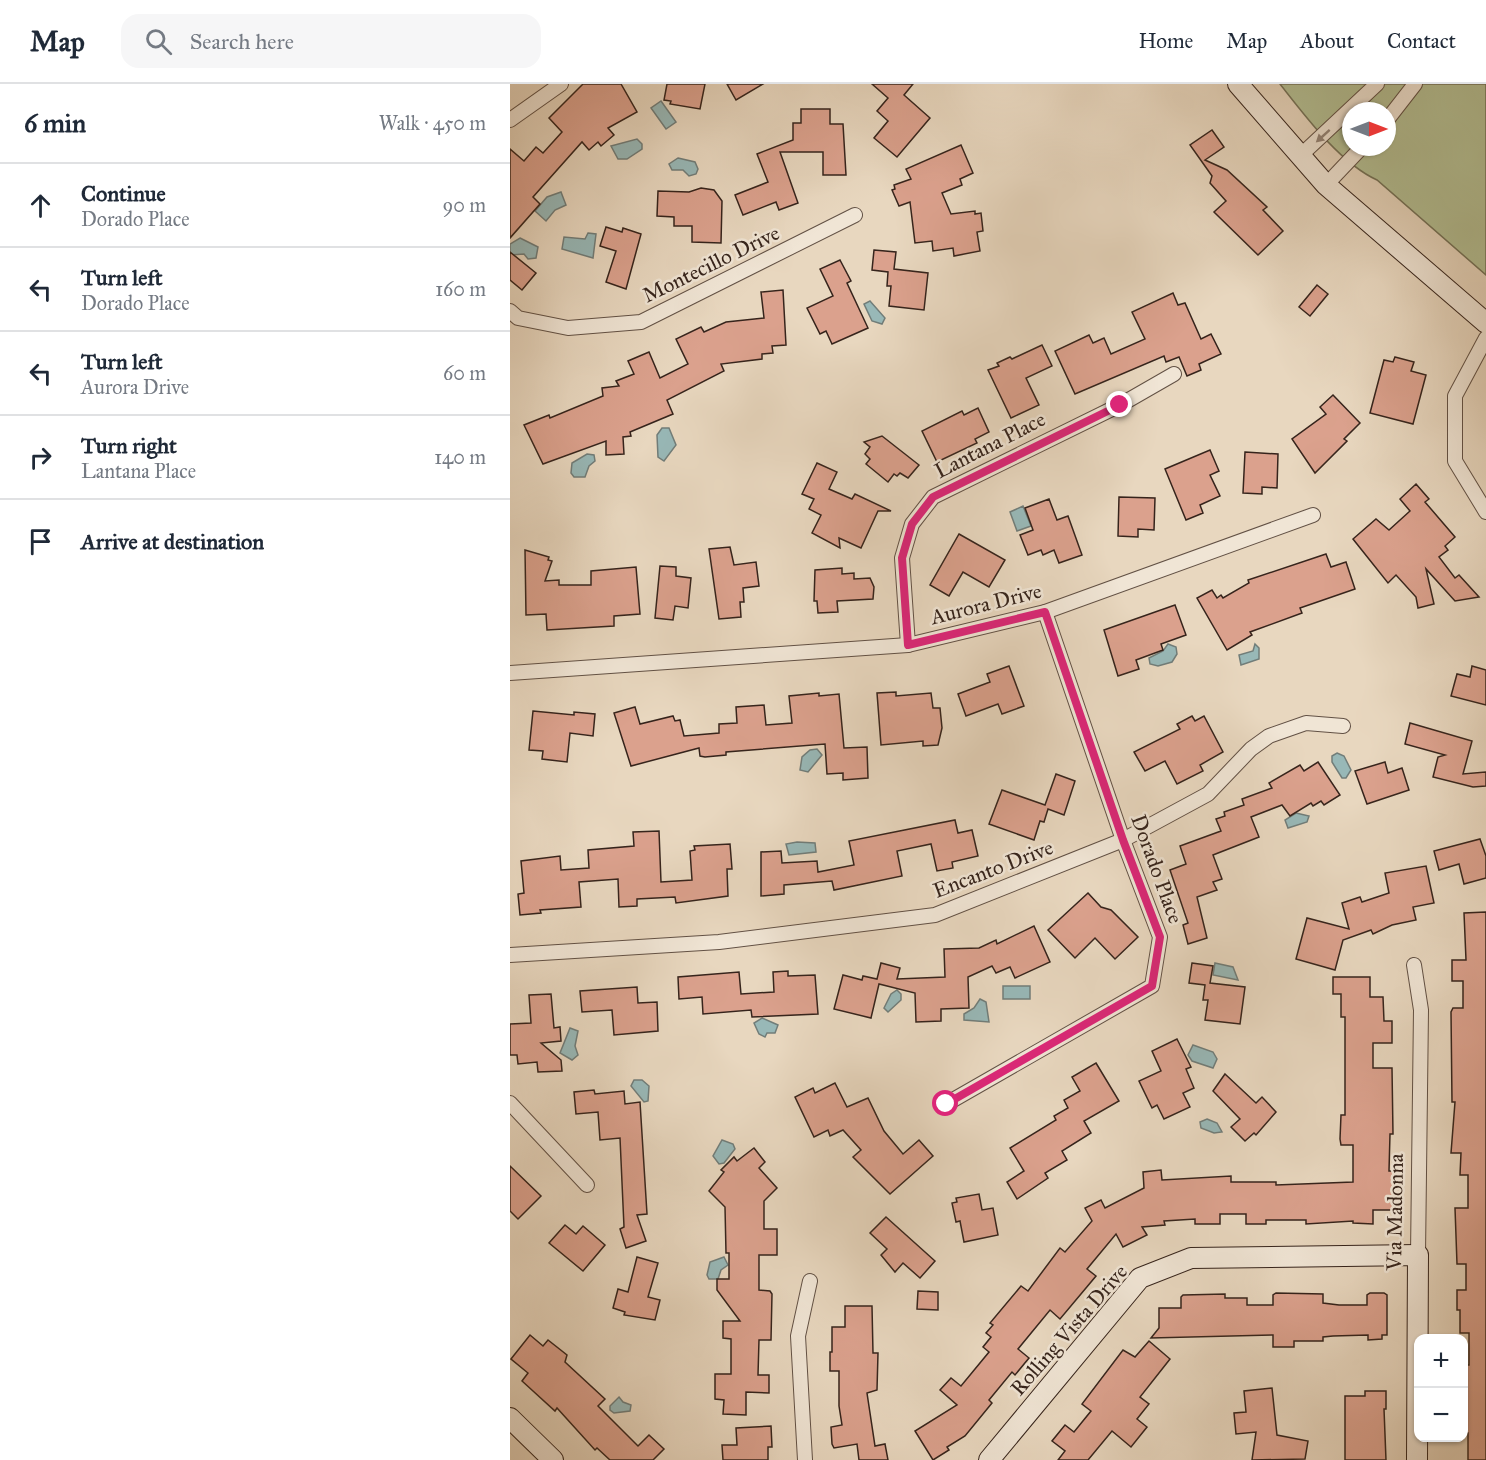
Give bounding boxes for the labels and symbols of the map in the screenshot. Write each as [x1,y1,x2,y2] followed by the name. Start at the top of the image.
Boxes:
[1342,102,1396,156] north arrow
[1316,129,1331,143] one-way arrow
[638,219,784,308] street label: Montecillo Drive
[1106,391,1132,417] route end
[930,406,1050,484] street label: Lantana Place
[927,578,1044,631] street label: Aurora Drive
[1125,811,1189,927] street label: Dorado Place
[929,834,1057,904] street label: Encanto Drive
[932,1090,958,1116] route start
[1381,1153,1409,1272] street label: Via Madonna
[1005,1259,1133,1401] street label: Rolling Vista Drive

